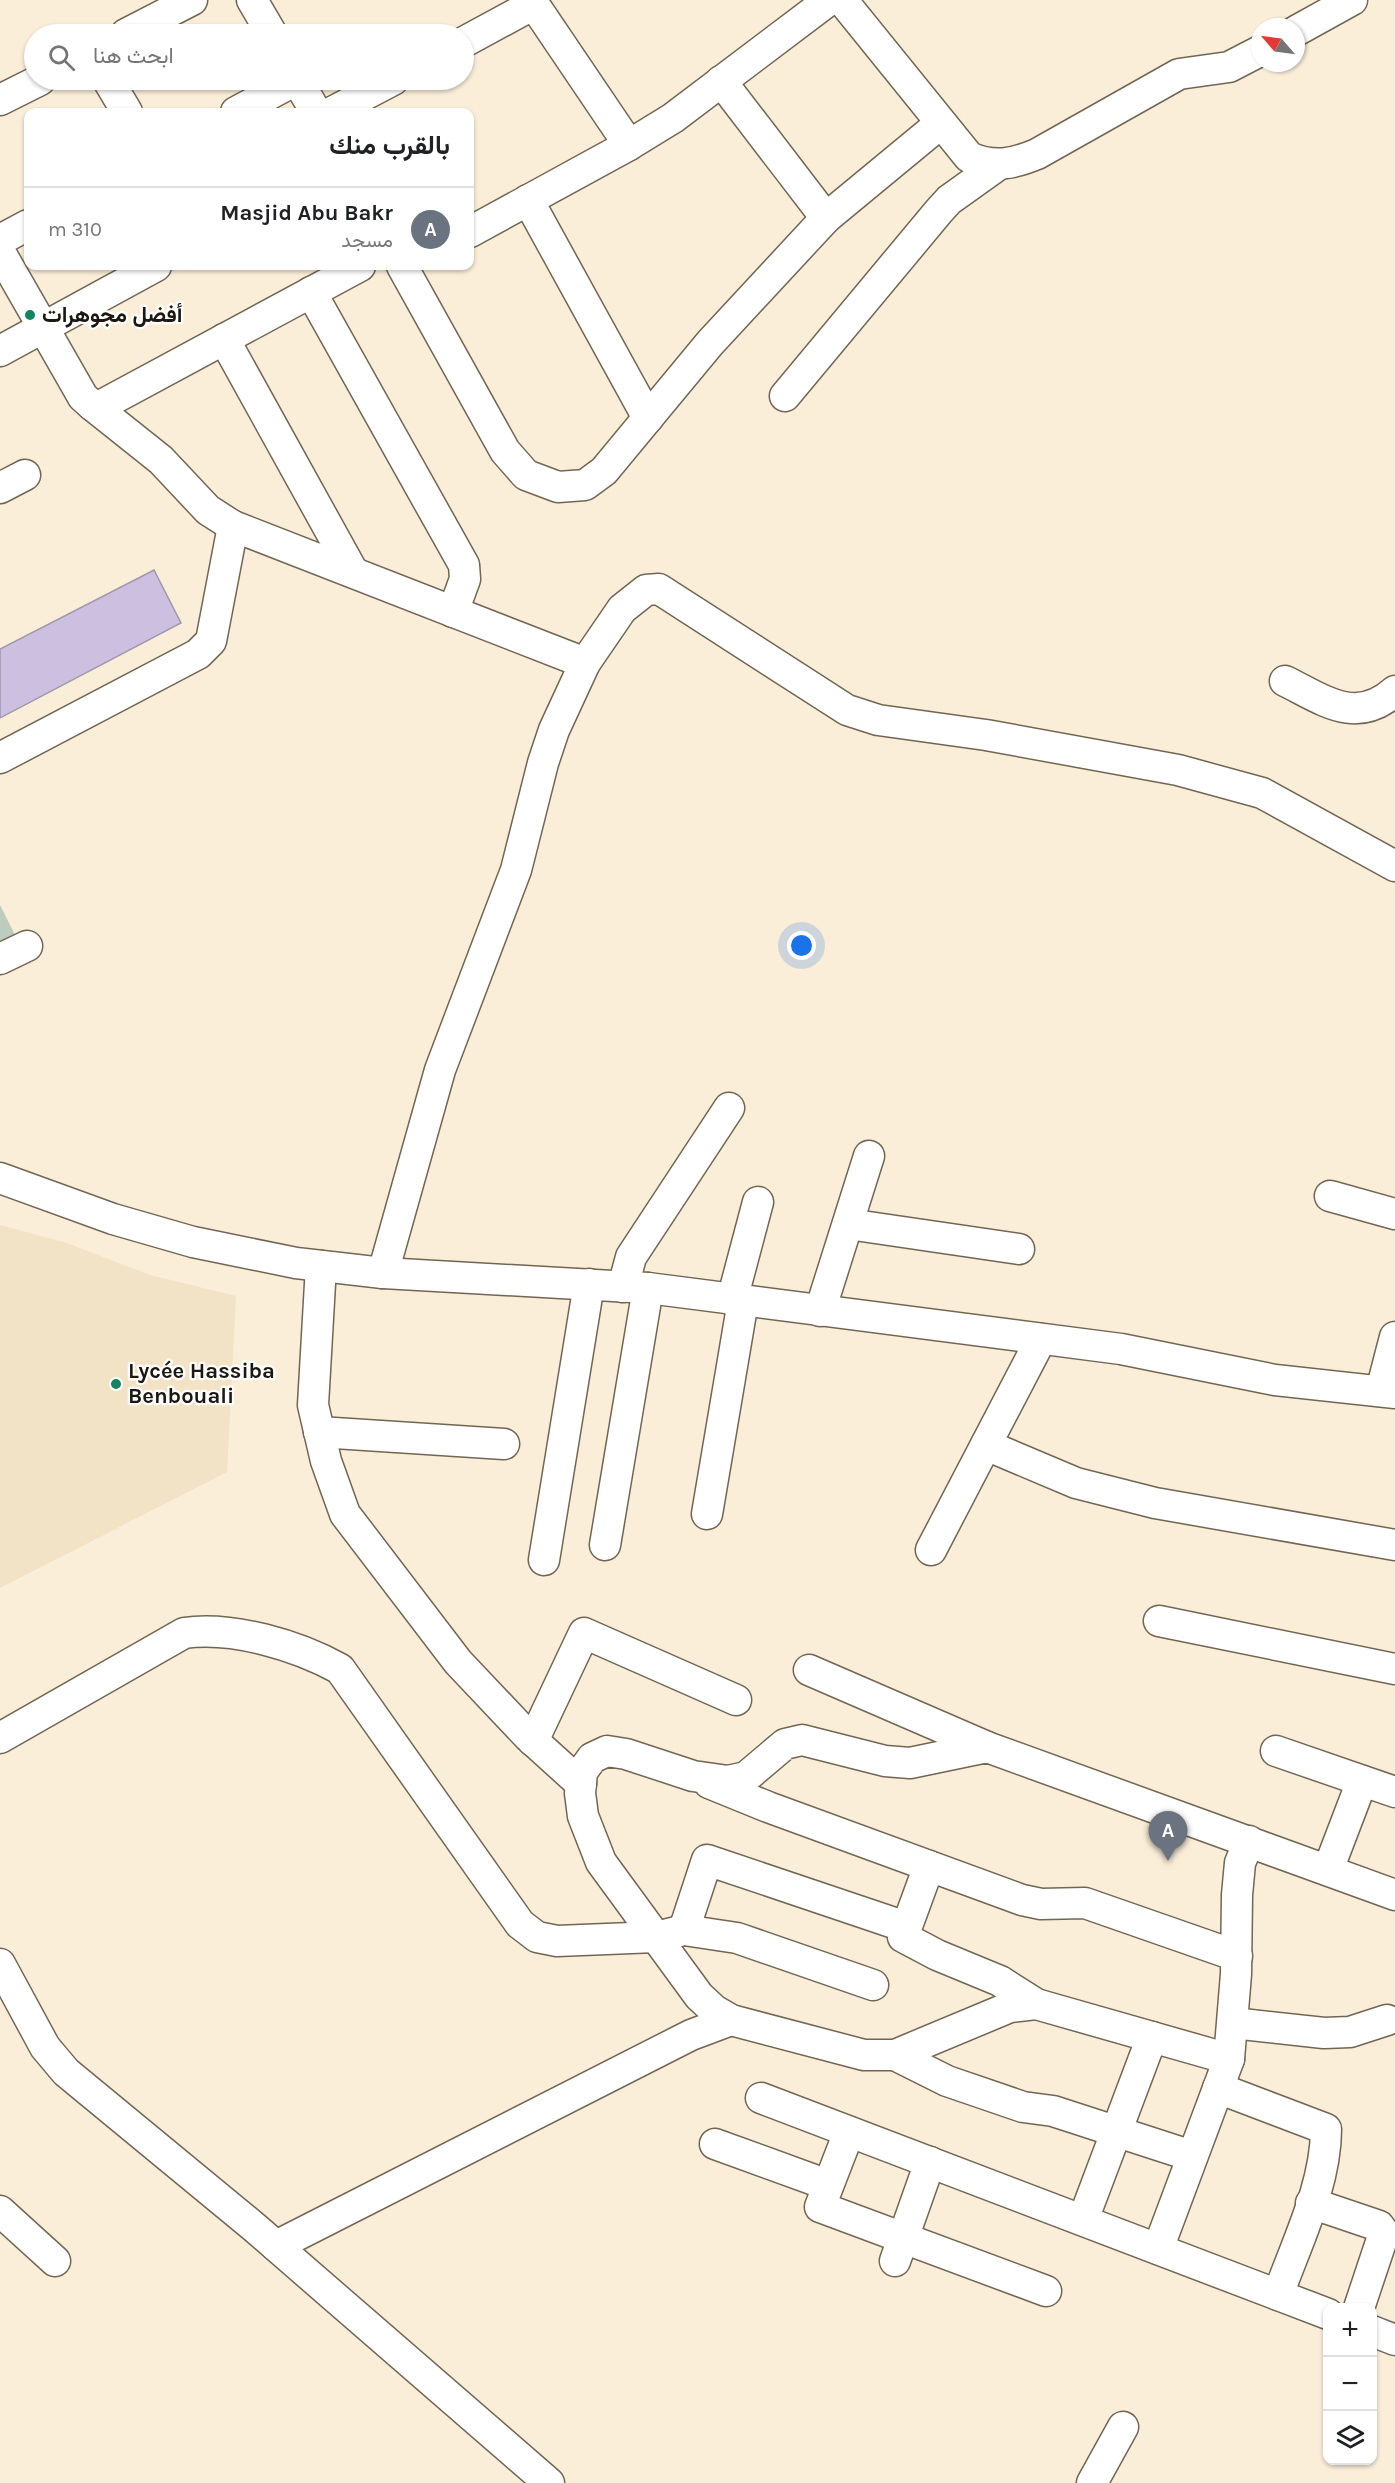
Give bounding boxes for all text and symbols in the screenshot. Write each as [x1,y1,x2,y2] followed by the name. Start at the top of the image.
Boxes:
[1251,18,1305,72] north arrow
[24,24,474,90] search box
[45,41,78,74] icon: search
[93,43,174,69] text: ابحث هنا
[329,130,450,161] text: بالقرب منك
[220,200,393,226] text: Masjid Abu Bakr
[48,218,102,241] text: 310 m
[424,218,437,241] text: A
[341,229,393,252] text: مسجد
[42,302,182,328] place label: أفضل مجوهرات
[23,308,37,322] marker: أفضل مجوهرات
[787,931,816,960] your location
[128,1358,275,1409] place label: Lycée Hassiba Benbouali
[109,1377,123,1391] marker: Lycée Hassiba Benbouali
[1148,1812,1188,1861] pin: A
[1323,2303,1377,2465] map controls
[1323,2303,1377,2357] button: +
[1323,2357,1377,2411] button: −
[1323,2411,1377,2465] button: layers

